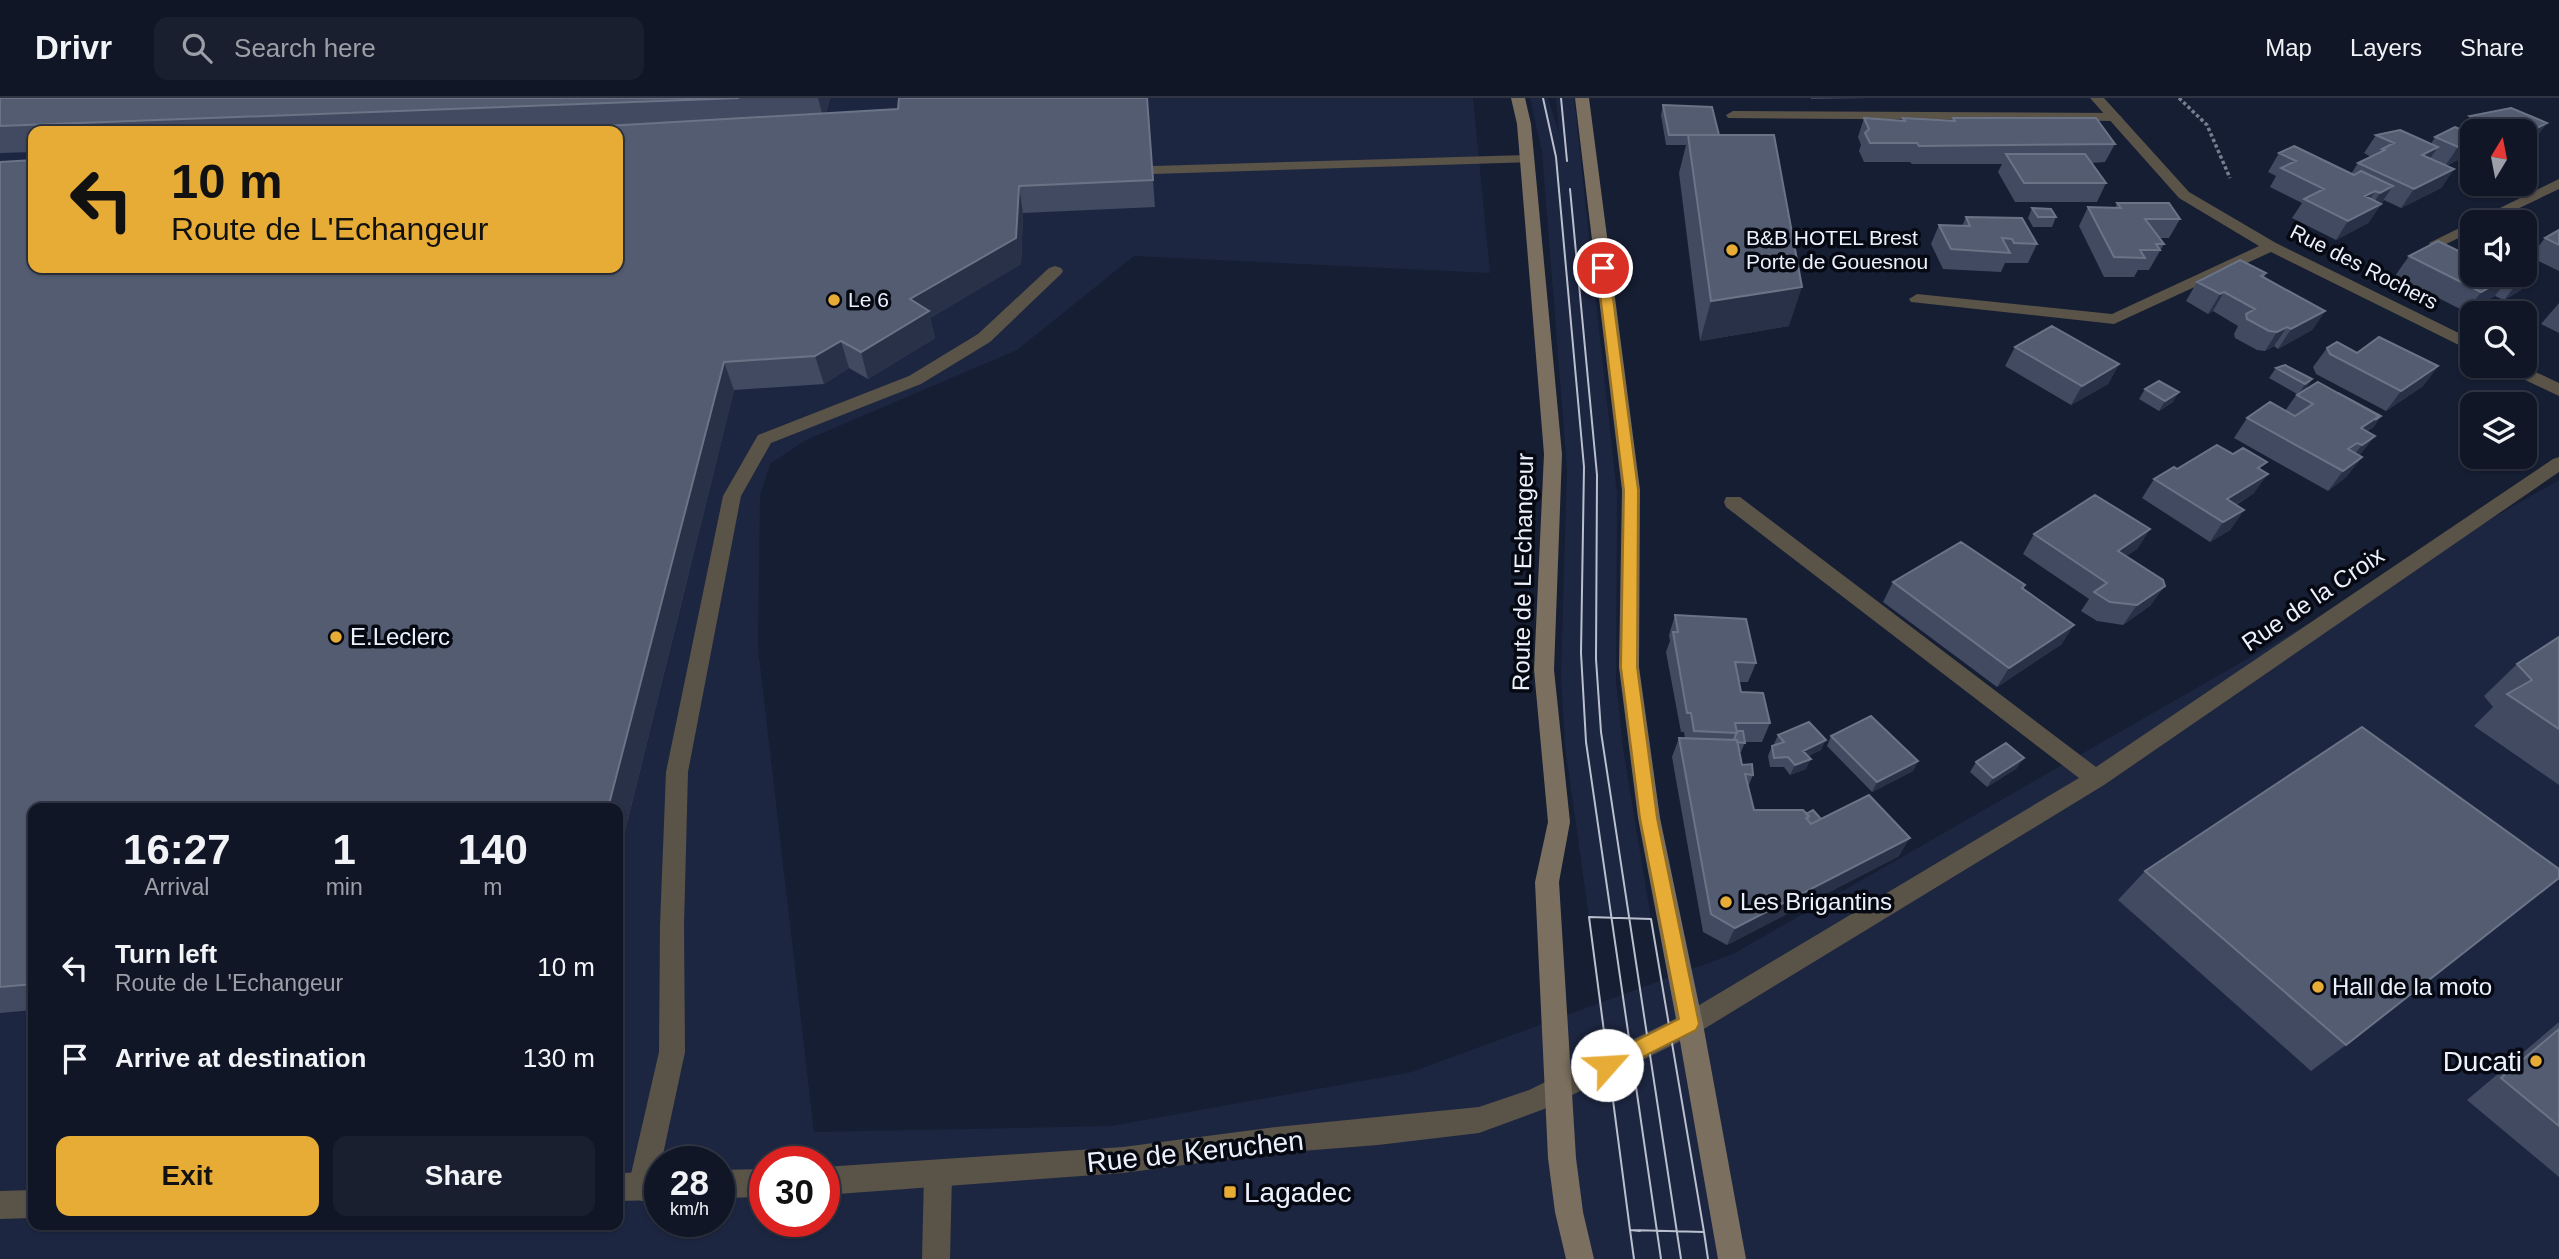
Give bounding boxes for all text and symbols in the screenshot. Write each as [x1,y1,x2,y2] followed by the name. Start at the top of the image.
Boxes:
[154,17,644,80] search box
[35,29,112,66] text: Drivr
[178,29,216,67] icon: search
[234,33,376,63] text: Search here
[2265,34,2312,61] text: Map
[2350,34,2422,61] text: Layers
[2460,34,2524,61] text: Share
[2460,119,2538,196] north arrow
[2460,119,2537,469] map controls
[56,154,147,245] icon: left
[171,154,283,208] text: 10 m
[2460,210,2537,287] button: sound
[171,211,488,247] text: Route de L'Echangeur
[2287,219,2442,314] street label: Rue des Rochers
[1746,226,1928,273] place label: B&B HOTEL Brest Porte de Gouesnou
[1573,238,1633,298] pin
[1724,242,1740,258] marker: B&B HOTEL Brest Porte de Gouesnou
[1584,249,1622,287] icon: arrive
[848,288,889,311] place label: Le 6
[826,292,842,308] marker: Le 6
[2460,301,2537,378] button: search
[2460,392,2537,469] button: layers
[1507,453,1538,691] street label: Route de L'Echangeur
[2237,541,2389,656] street label: Rue de la Croix
[350,623,450,650] place label: E.Leclerc
[328,629,344,645] marker: E.Leclerc
[123,826,231,873] text: 16:27
[332,826,356,873] text: 1
[458,826,528,873] text: 140
[144,874,209,900] text: Arrival
[326,874,363,900] text: min
[483,874,502,900] text: m
[1740,888,1892,915] place label: Les Brigantins
[1718,894,1734,910] marker: Les Brigantins
[115,939,217,969] text: Turn left
[56,949,94,987] icon: left
[537,952,595,982] text: 10 m
[115,970,343,996] text: Route de L'Echangeur
[2332,973,2492,1000] place label: Hall de la moto
[2310,979,2326,995] marker: Hall de la moto
[1570,1028,1644,1102] position arrow
[56,1040,94,1078] icon: arrive
[115,1043,366,1073] text: Arrive at destination
[523,1043,595,1073] text: 130 m
[2443,1046,2522,1077] place label: Ducati
[2528,1053,2544,1069] marker: Ducati
[1085,1125,1305,1178] street label: Rue de Keruchen
[56,1136,319,1216] button: Exit
[333,1136,595,1216] button: Share
[749,1146,840,1237] speed limit sign: 30
[670,1163,709,1202] text: 28
[1244,1177,1351,1208] place label: Lagadec
[1222,1184,1238,1200] marker: Lagadec
[670,1199,709,1219] text: km/h

